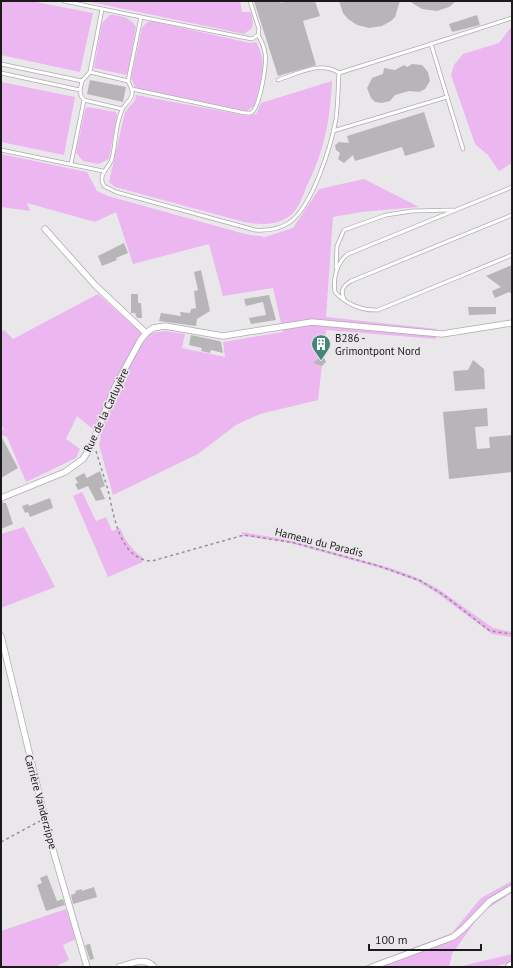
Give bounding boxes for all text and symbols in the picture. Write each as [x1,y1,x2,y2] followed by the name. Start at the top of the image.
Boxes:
[335,331,421,358] place label: B286 - Grimontpont Nord
[310,333,332,361] building icon: B286 - Grimontpont Nord
[80,365,132,454] street label: Rue de la Carluyère
[273,524,365,560] street label: Hameau du Paradis
[22,753,60,851] street label: Carrière Vanderzippe
[369,926,481,952] scale bar
[375,932,408,947] text: 100 m

